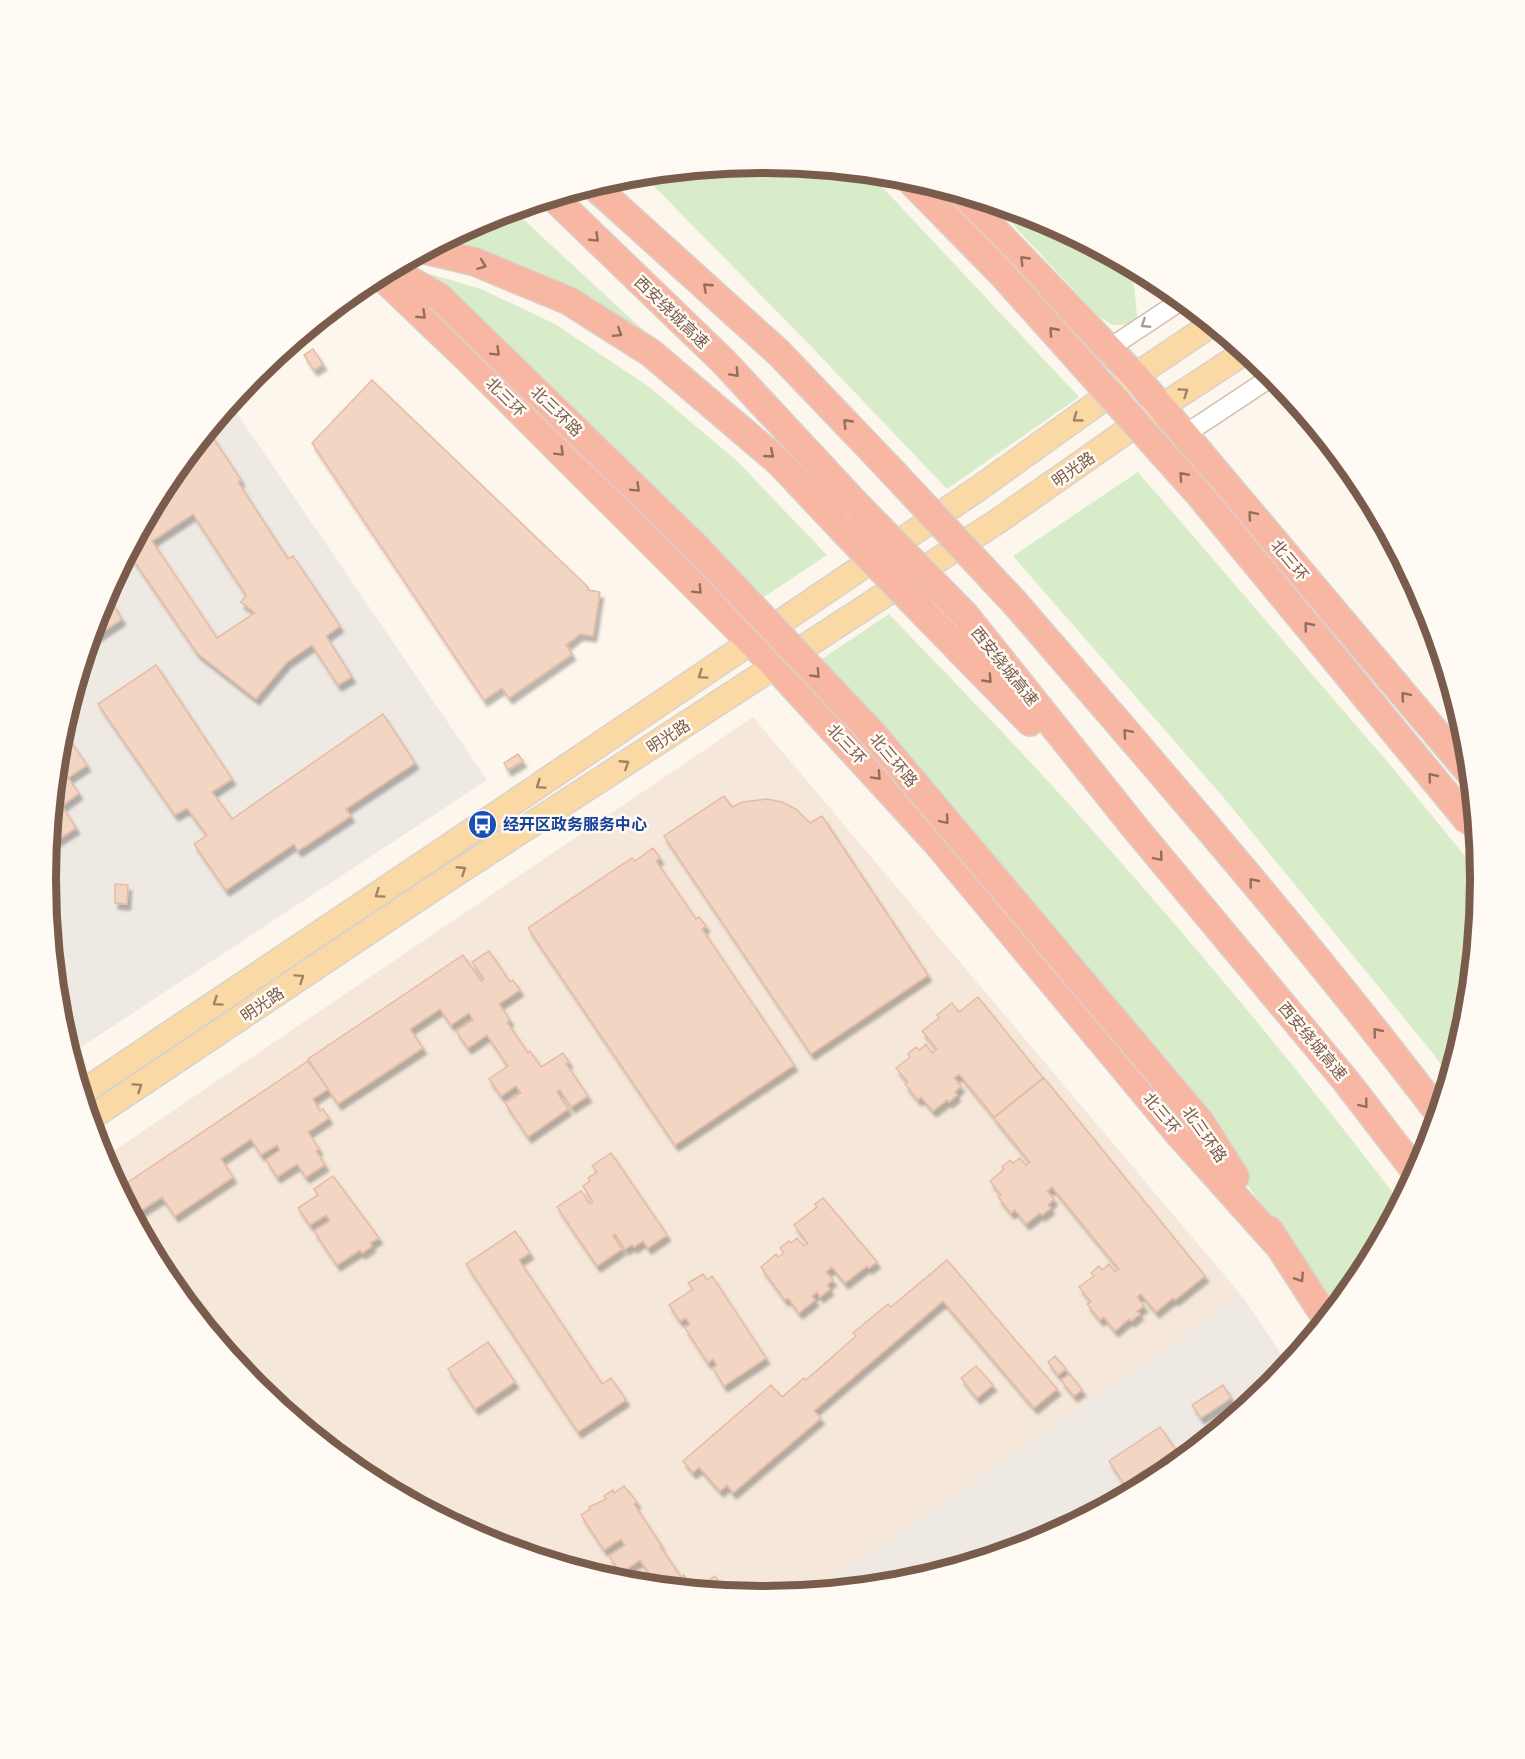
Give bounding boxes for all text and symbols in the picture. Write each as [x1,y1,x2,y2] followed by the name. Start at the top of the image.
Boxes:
[587,230,598,241] one-way arrow
[1020,257,1031,267] one-way arrow
[476,258,487,270] one-way arrow
[631,273,712,352] street label: 西安绕城高速
[704,283,714,294] one-way arrow
[415,308,425,319] one-way arrow
[1141,317,1151,329] one-way arrow
[612,325,623,336] one-way arrow
[1049,327,1060,338] one-way arrow
[489,345,500,356] one-way arrow
[727,366,738,377] one-way arrow
[483,374,529,420] street label: 北三环
[528,383,586,440] street label: 北三环路
[1177,388,1188,399] one-way arrow
[1073,411,1084,422] one-way arrow
[843,420,854,431] one-way arrow
[554,445,564,456] one-way arrow
[763,447,774,458] one-way arrow
[1049,449,1098,490] street label: 明光路
[1179,472,1190,483] one-way arrow
[629,481,640,492] one-way arrow
[1248,511,1259,522] one-way arrow
[1268,536,1312,584] street label: 北三环
[691,583,702,594] one-way arrow
[1304,622,1315,633] one-way arrow
[968,624,1041,709] street label: 西安绕城高速
[808,666,819,677] one-way arrow
[697,668,708,679] one-way arrow
[981,672,992,682] one-way arrow
[1401,692,1412,703] one-way arrow
[644,716,693,757] street label: 明光路
[824,721,869,768] street label: 北三环
[1123,729,1134,740] one-way arrow
[867,730,921,790] street label: 北三环路
[619,760,630,771] one-way arrow
[869,769,880,780] one-way arrow
[1428,773,1439,784] one-way arrow
[536,778,547,789] one-way arrow
[466,808,498,840] bus stop icon: 经开区政务服务中心
[938,813,949,824] one-way arrow
[503,816,647,833] place label: 经开区政务服务中心
[1152,851,1163,862] one-way arrow
[455,866,466,877] one-way arrow
[1249,878,1260,889] one-way arrow
[375,887,386,898] one-way arrow
[293,974,304,985] one-way arrow
[238,984,287,1025] street label: 明光路
[212,995,223,1006] one-way arrow
[1275,999,1350,1084] street label: 西安绕城高速
[1373,1028,1384,1039] one-way arrow
[131,1083,142,1094] one-way arrow
[1140,1089,1184,1137] street label: 北三环
[1357,1098,1368,1109] one-way arrow
[1179,1103,1230,1165] street label: 北三环路
[1293,1271,1304,1282] one-way arrow

